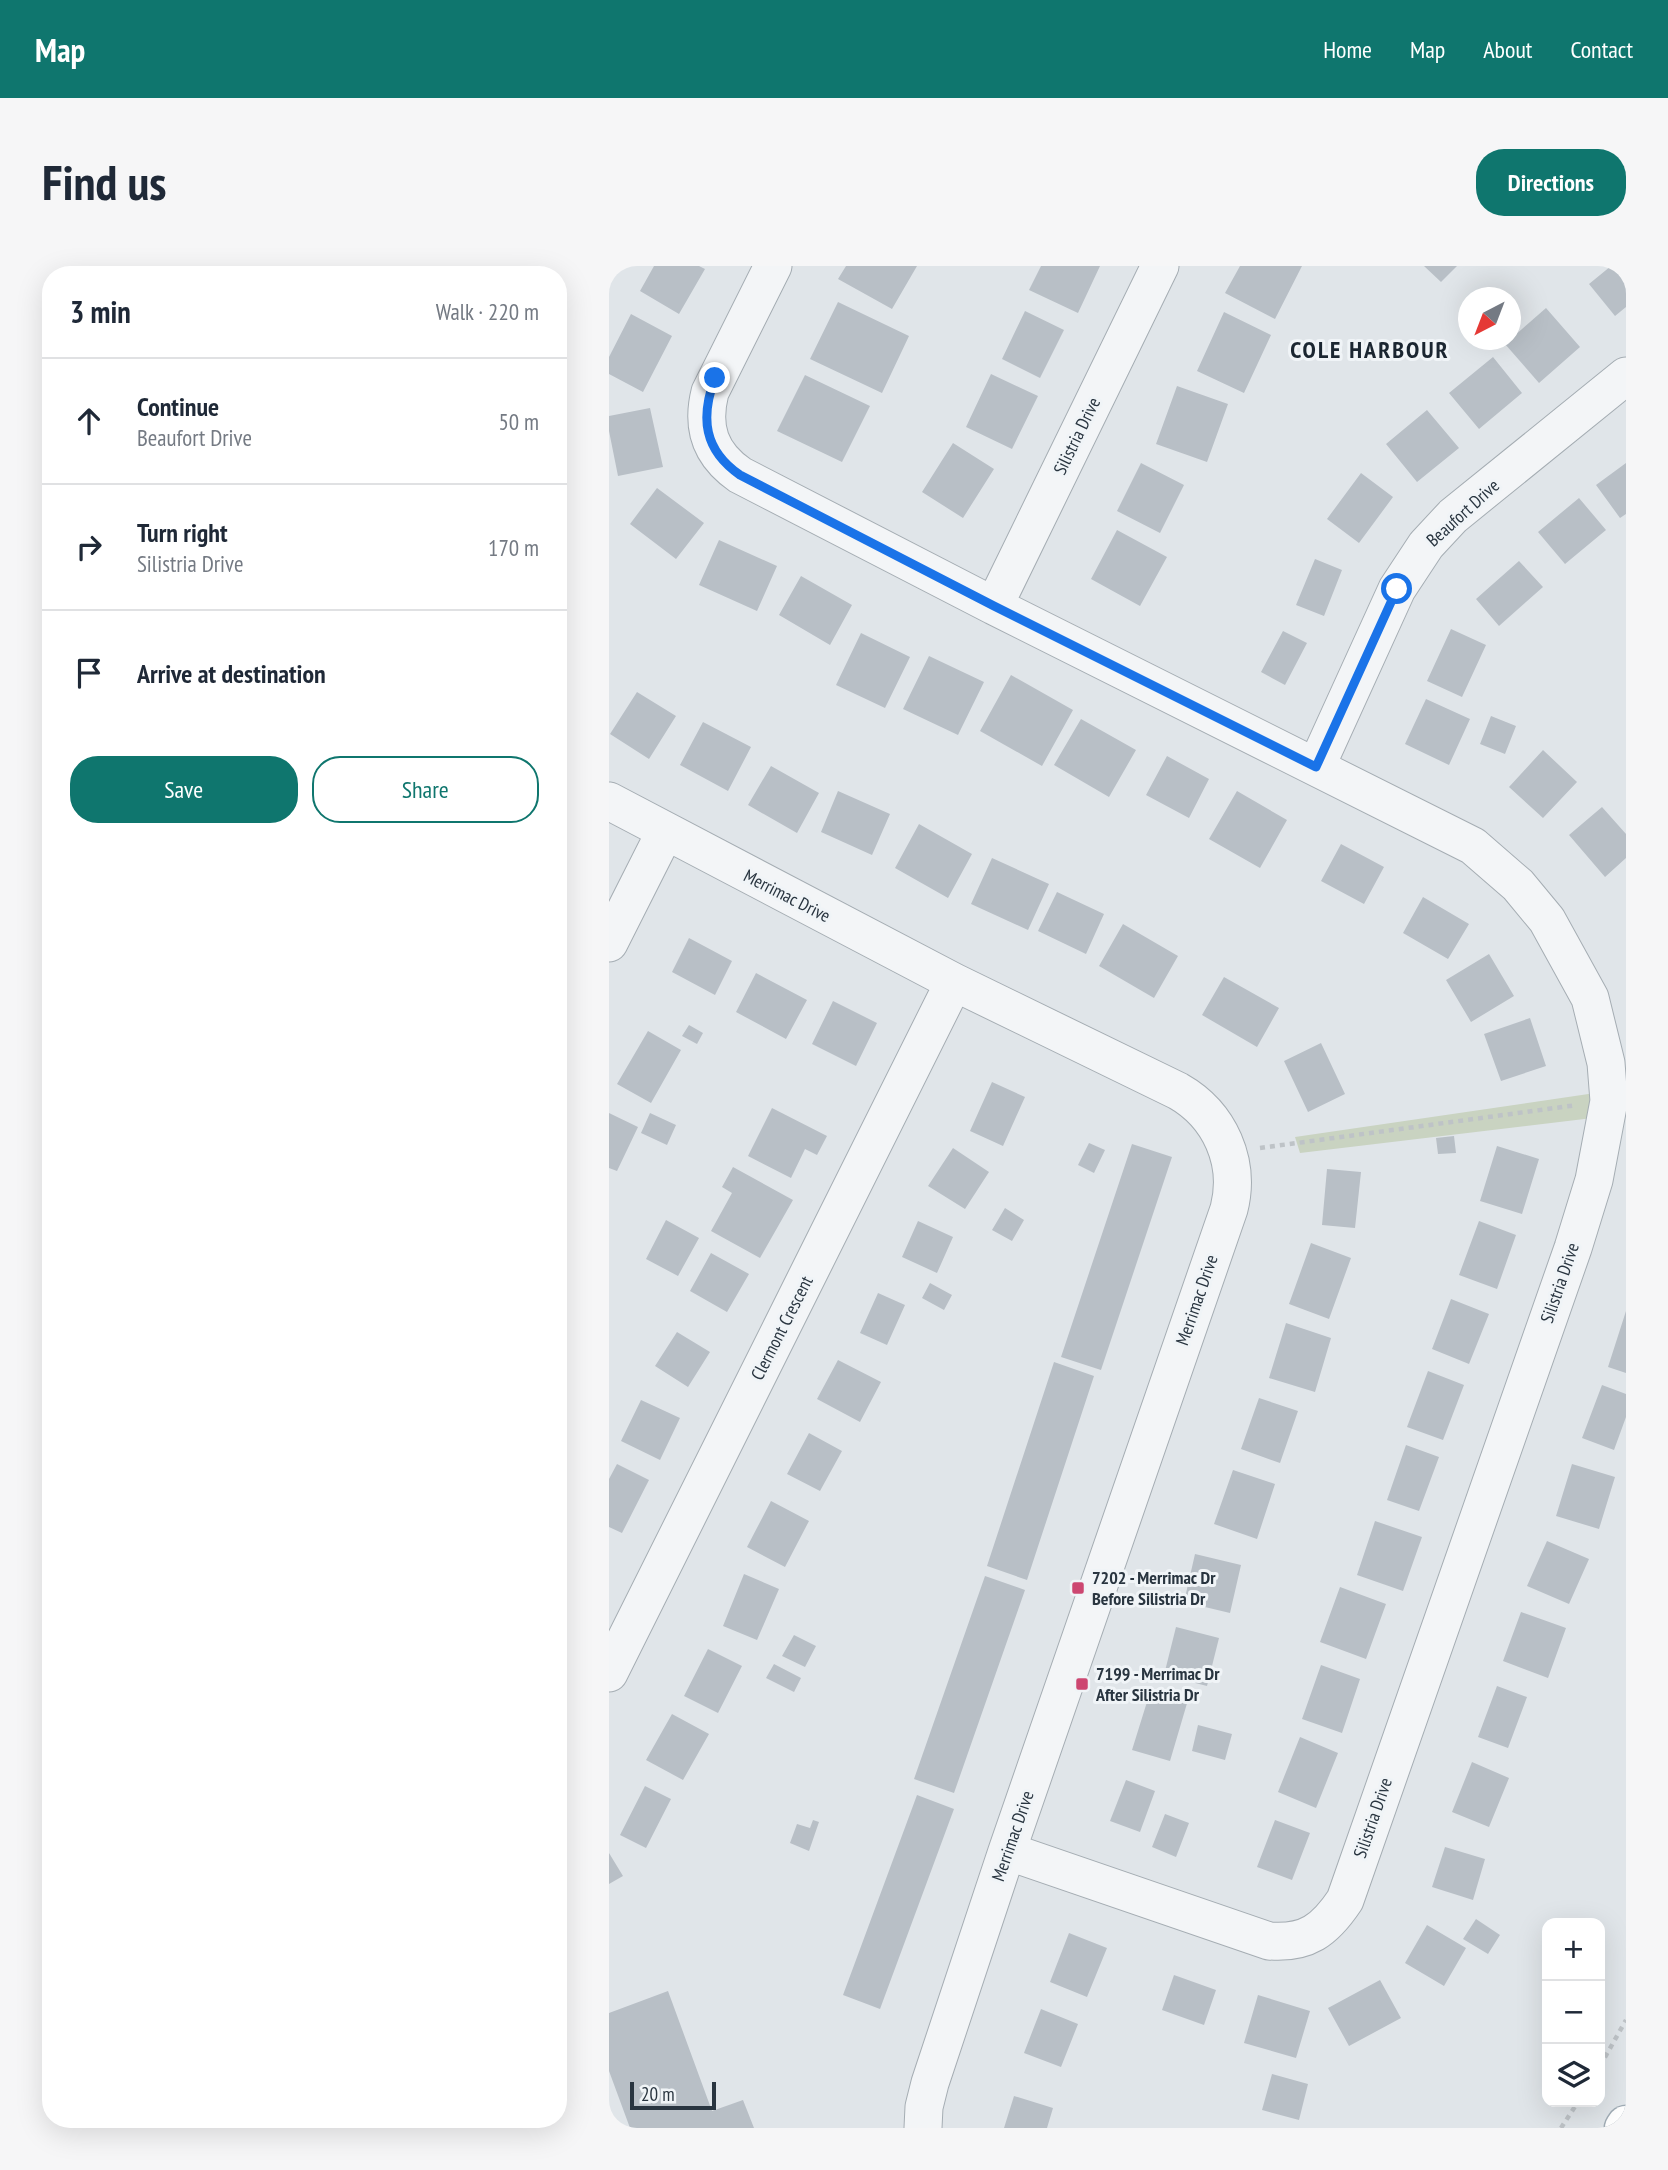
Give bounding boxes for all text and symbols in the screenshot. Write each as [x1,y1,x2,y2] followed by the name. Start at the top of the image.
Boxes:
[35,28,85,71] text: Map
[1323,34,1372,65] text: Home
[1410,34,1445,65] text: Map
[1483,34,1532,65] text: About
[1570,34,1633,65] text: Contact
[1476,149,1626,216] button: Directions
[42,150,166,214] text: Find us
[1458,287,1521,350] north arrow
[70,292,131,331] text: 3 min
[436,297,539,326] text: Walk · 220 m
[1290,334,1450,365] district label: COLE HARBOUR
[699,362,730,393] route end
[137,390,219,423] text: Continue
[1048,393,1105,478] street label: Silistria Drive
[70,402,108,440] icon: ahead
[498,407,539,436] text: 50 m
[137,423,252,452] text: Beaufort Drive
[1422,474,1504,551] street label: Beaufort Drive
[137,516,228,549] text: Turn right
[70,528,108,566] icon: right
[488,533,539,562] text: 170 m
[137,549,243,578] text: Silistria Drive
[1381,573,1412,604] route start
[70,654,108,692] icon: arrive
[137,657,326,690] text: Arrive at destination
[70,756,298,823] button: Save
[312,756,539,823] button: Share
[740,864,834,927] street label: Merrimac Drive
[1535,1240,1584,1326] street label: Silistria Drive
[1170,1252,1223,1348] street label: Merrimac Drive
[745,1272,818,1384] street label: Clermont Crescent
[1092,1566,1216,1610] place label: 7202 - Merrimac Dr Before Silistria Dr
[1070,1580,1086,1596] marker: 7202 - Merrimac Dr Before Silistria Dr
[1095,1662,1220,1706] place label: 7199 - Merrimac Dr After Silistria Dr
[1074,1676,1090,1692] marker: 7199 - Merrimac Dr After Silistria Dr
[1348,1775,1397,1861] street label: Silistria Drive
[986,1788,1039,1884] street label: Merrimac Drive
[1542,1918,1605,2107] map controls
[1542,1918,1605,1981] button: +
[1542,1981,1605,2044] button: −
[1542,2044,1605,2107] button: layers
[630,2079,716,2111] scale bar
[641,2082,675,2106] text: 20 m

